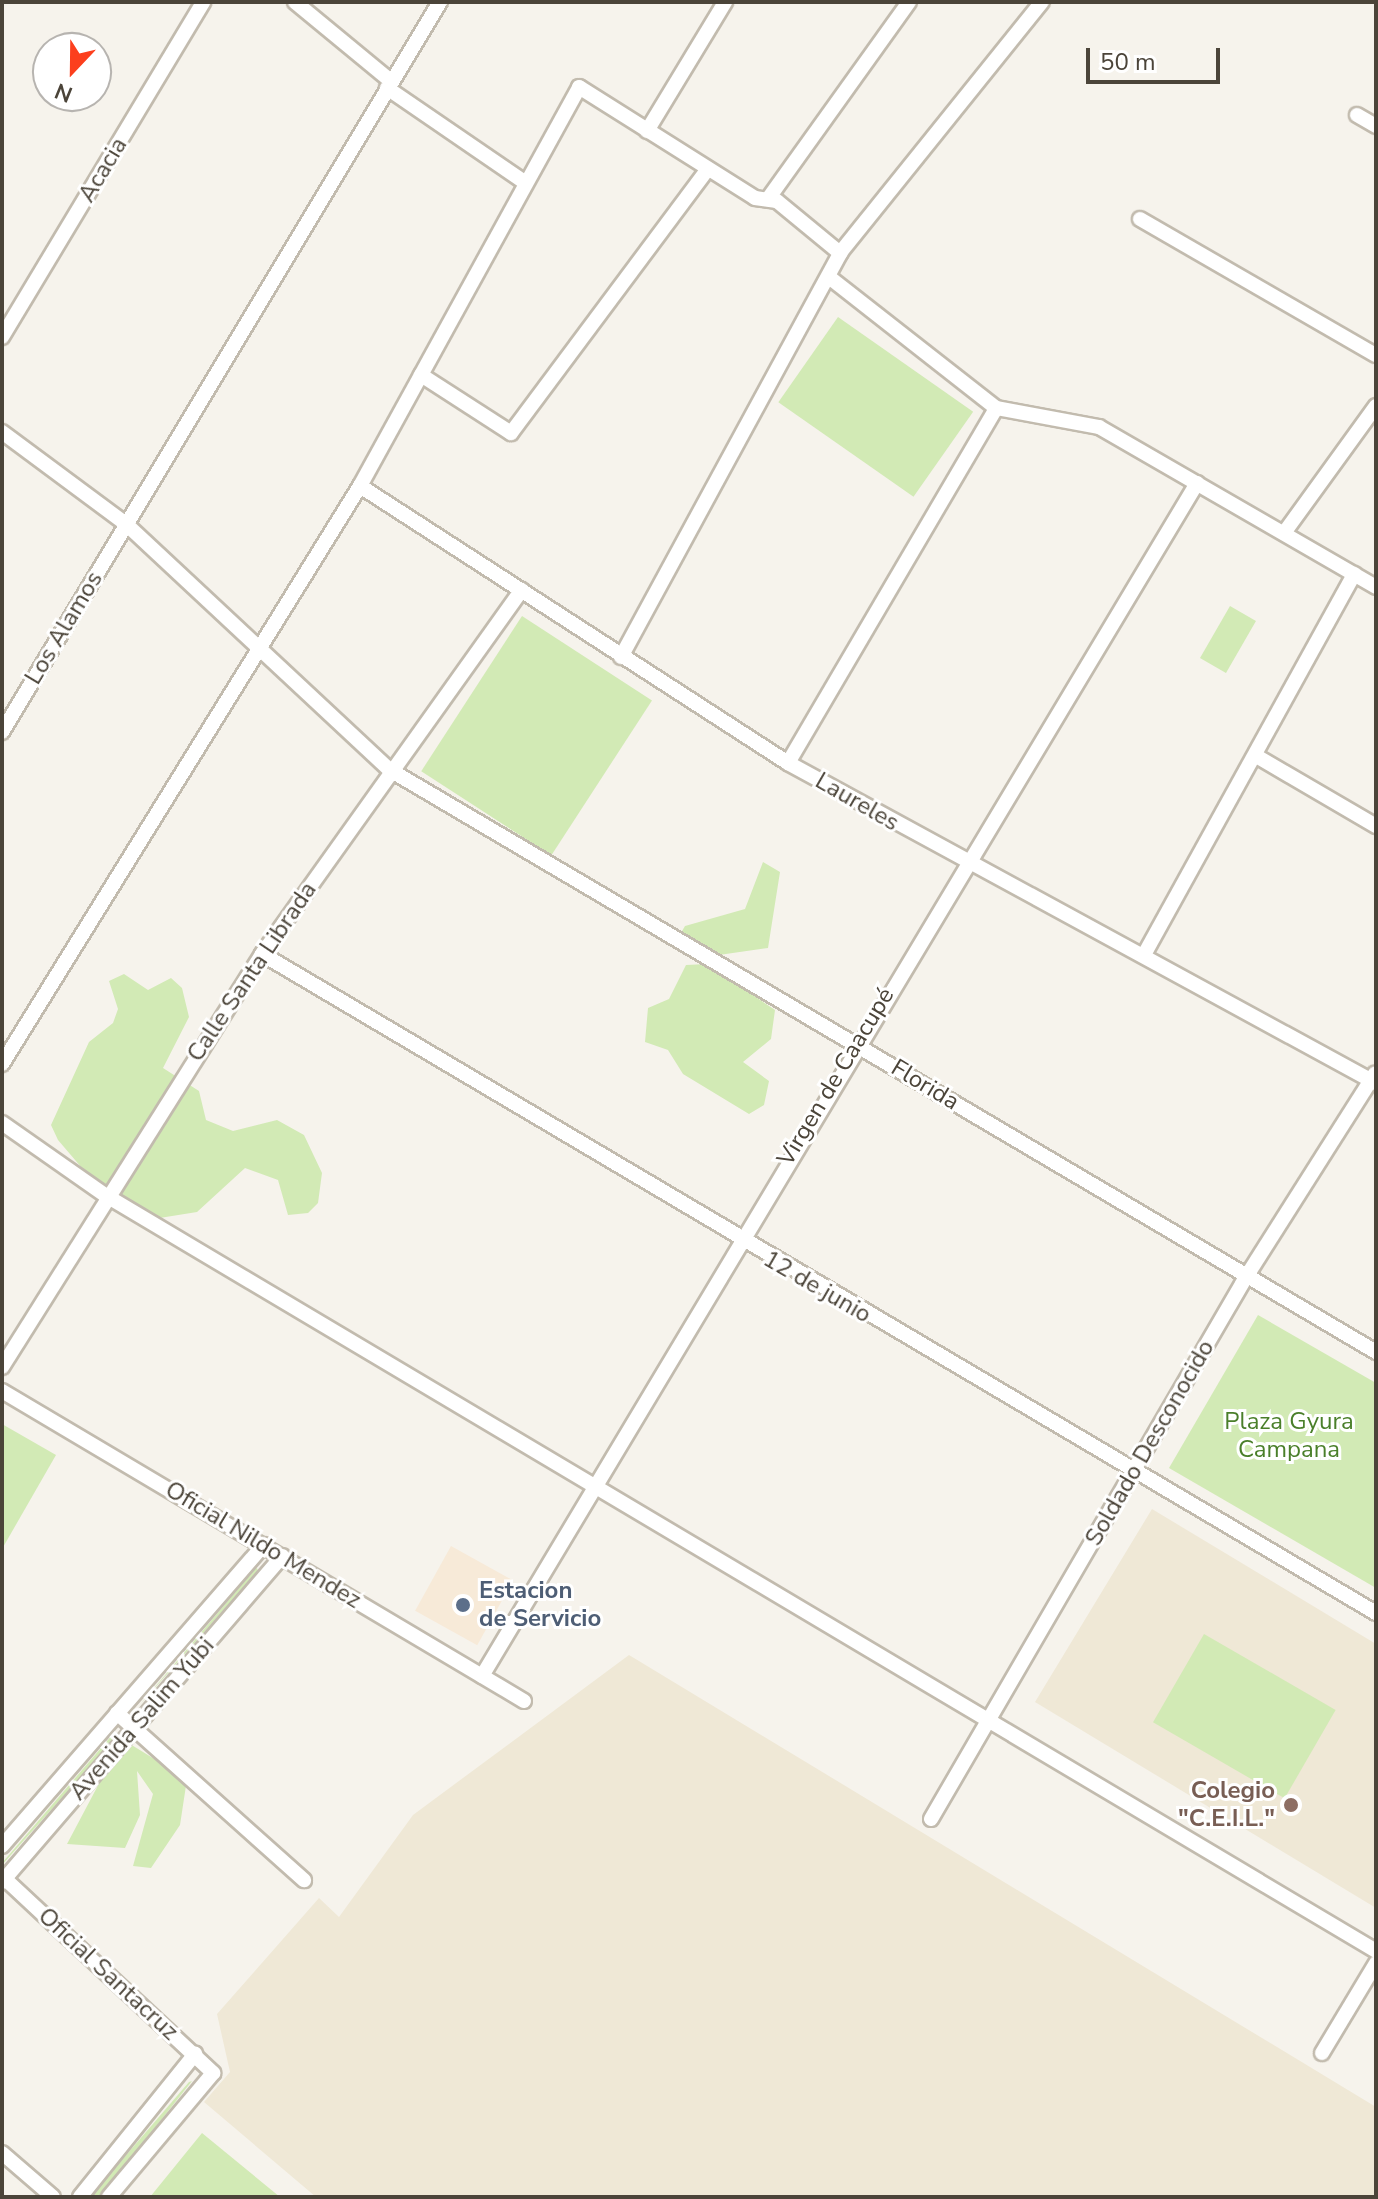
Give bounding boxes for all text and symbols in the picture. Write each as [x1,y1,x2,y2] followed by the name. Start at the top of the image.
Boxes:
[32,32,112,112] north arrow
[1090,32,1224,82] scale bar
[1100,46,1156,78] text: 50 m
[51,75,77,109] text: N
[72,132,134,208] street label: Acacia
[19,566,109,690] street label: Los Alamos
[810,767,904,837] street label: Laureles
[181,877,323,1067] street label: Calle Santa Librada
[771,983,901,1171] street label: Virgen de Caacupé
[886,1054,964,1116] street label: Florida
[758,1245,876,1329] street label: 12 de junio
[1079,1335,1221,1551] street label: Soldado Desconocido
[1224,1408,1354,1464] park label: Plaza Gyura Campana
[160,1475,366,1615] street label: Oficial Nildo Mendez
[479,1577,601,1633] place label: Estacion de Servicio
[454,1596,472,1614] marker: Estacion de Servicio
[63,1632,221,1806] street label: Avenida Salim Yubi
[1178,1777,1275,1833] place label: Colegio "C.E.I.L."
[1282,1796,1300,1814] marker: Colegio "C.E.I.L."
[32,1902,184,2046] street label: Oficial Santacruz

